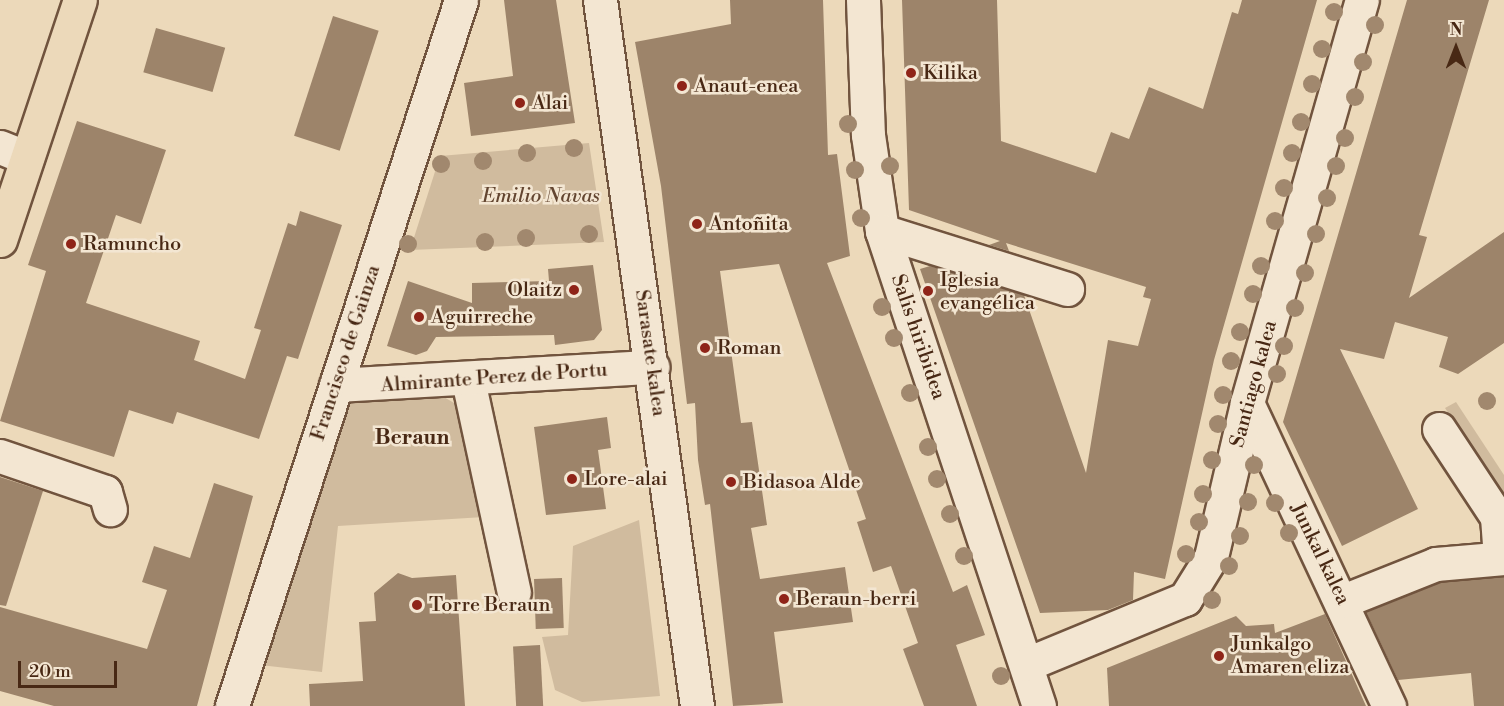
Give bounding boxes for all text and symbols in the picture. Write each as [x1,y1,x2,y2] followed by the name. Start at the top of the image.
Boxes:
[1426,18,1486,78] north arrow
[1450,20,1462,40] text: N
[923,61,978,85] place label: Kilika
[904,66,918,80] marker: Kilika
[694,74,798,98] place label: Anaut-enea
[675,79,689,93] marker: Anaut-enea
[532,91,568,115] place label: Alai
[513,96,527,110] marker: Alai
[482,184,600,208] park label: Emilio Navas
[709,212,789,236] place label: Antoñita
[690,217,704,231] marker: Antoñita
[83,232,181,256] place label: Ramuncho
[64,237,78,251] marker: Ramuncho
[306,262,386,444] street label: Francisco de Gainza
[940,268,1035,315] place label: Iglesia evangélica
[885,271,951,403] street label: Salis hiribidea
[507,278,562,302] place label: Olaitz
[567,283,581,297] marker: Olaitz
[921,284,935,298] marker: Iglesia evangélica
[629,288,671,418] street label: Sarasate kalea
[431,305,533,329] place label: Aguirreche
[412,310,426,324] marker: Aguirreche
[1226,318,1282,450] street label: Santiago kalea
[717,336,781,360] place label: Roman
[698,341,712,355] marker: Roman
[380,358,608,398] street label: Almirante Perez de Portu
[375,425,449,451] district label: Beraun
[584,467,668,491] place label: Lore-alai
[743,470,860,494] place label: Bidasoa Alde
[565,472,579,486] marker: Lore-alai
[724,475,738,489] marker: Bidasoa Alde
[1285,499,1355,609] street label: Junkal kalea
[796,587,916,611] place label: Beraun-berri
[777,592,791,606] marker: Beraun-berri
[429,593,550,617] place label: Torre Beraun
[410,598,424,612] marker: Torre Beraun
[1231,632,1349,679] place label: Junkalgo Amaren eliza
[21,649,120,687] scale bar
[1212,649,1226,663] marker: Junkalgo Amaren eliza
[29,660,71,683] text: 20 m

